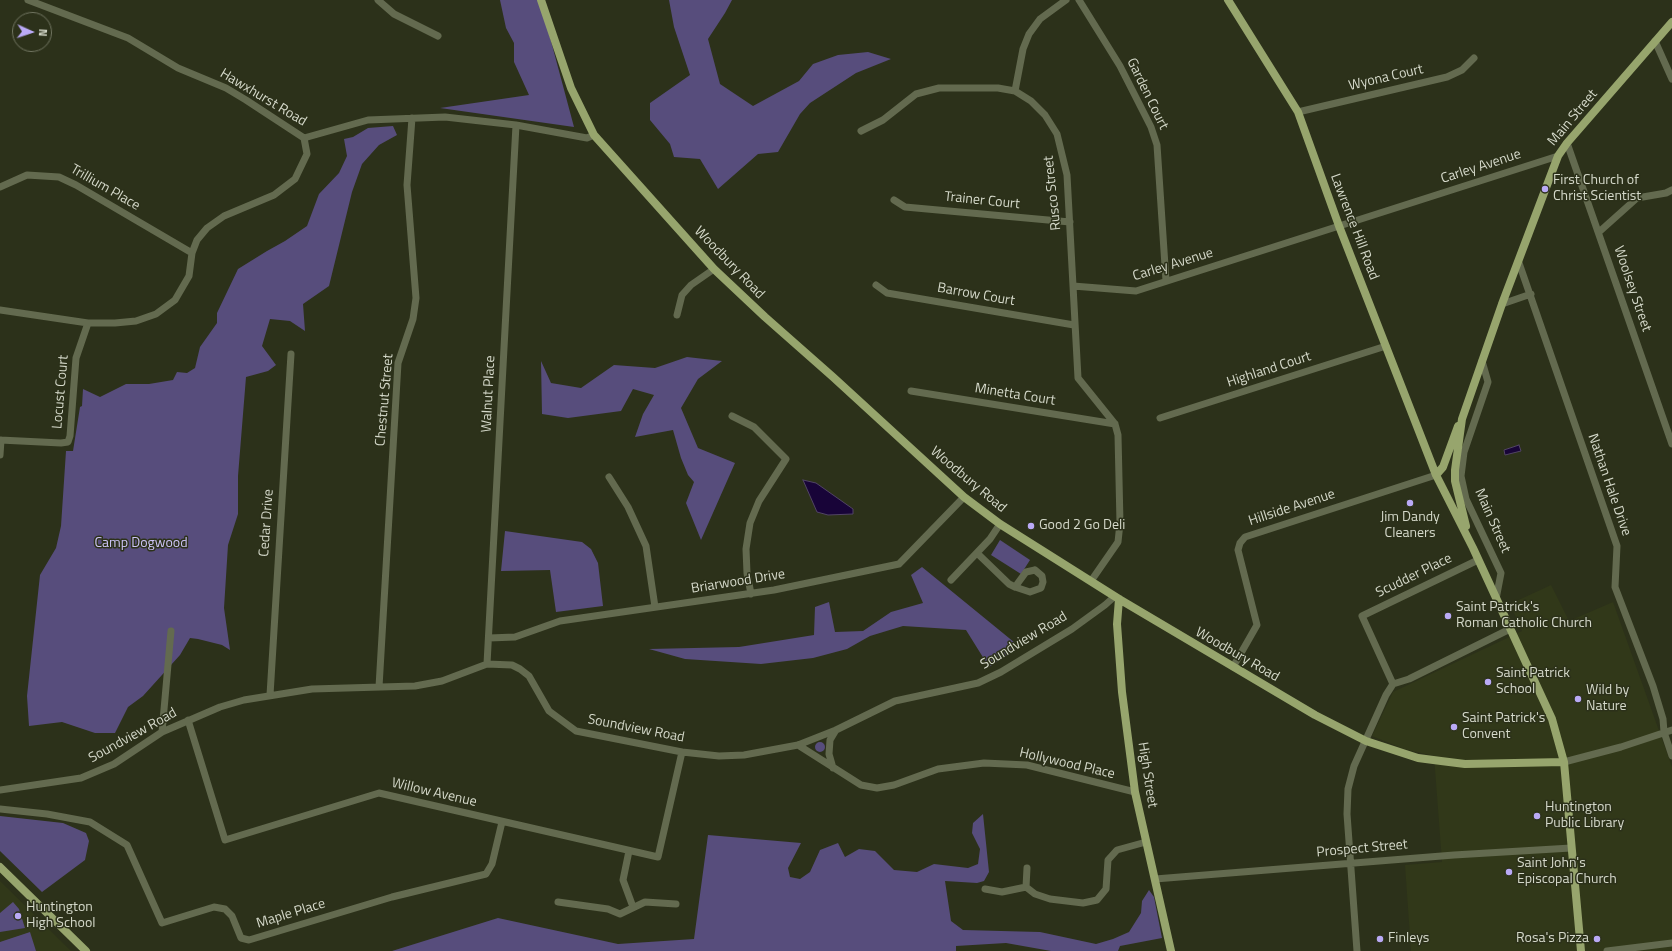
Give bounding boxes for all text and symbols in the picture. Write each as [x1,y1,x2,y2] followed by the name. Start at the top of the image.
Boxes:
[12,12,52,52] north arrow
[35,28,51,37] text: N
[1122,56,1172,132] street label: Garden Court
[1347,61,1425,95] street label: Wyona Court
[217,66,309,130] street label: Hawxhurst Road
[1545,86,1601,150] street label: Main Street
[1439,146,1523,188] street label: Carley Avenue
[1041,155,1065,231] street label: Rusco Street
[67,161,143,215] street label: Trillium Place
[1326,172,1382,282] street label: Lawrence Hill Road
[1553,173,1641,206] place label: First Church of Christ Scientist
[1540,184,1550,194] marker: First Church of Christ Scientist
[944,189,1020,213] street label: Trainer Court
[690,223,768,303] street label: Woodbury Road
[1609,244,1655,334] street label: Woolsey Street
[1131,245,1215,285] street label: Carley Avenue
[936,280,1016,310] street label: Barrow Court
[1225,348,1313,392] street label: Highland Court
[373,353,397,447] street label: Chestnut Street
[49,354,73,430] street label: Locust Court
[479,355,499,433] street label: Walnut Place
[974,380,1056,410] street label: Minetta Court
[1584,432,1634,538] street label: Nathan Hale Drive
[927,443,1009,517] street label: Woodbury Road
[1247,486,1337,530] street label: Hillside Avenue
[1470,486,1514,556] street label: Main Street
[256,489,278,557] street label: Cedar Drive
[1405,498,1415,508] marker: Jim Dandy Cleaners
[1380,510,1440,542] place label: Jim Dandy Cleaners
[1039,518,1125,534] place label: Good 2 Go Deli
[1026,521,1036,531] marker: Good 2 Go Deli
[94,536,188,552] park label: Camp Dogwood
[1373,550,1455,602] street label: Scudder Place
[690,566,786,598] street label: Briarwood Drive
[1456,600,1592,632] place label: Saint Patrick's Roman Catholic Church
[978,609,1070,673] street label: Soundview Road
[1443,611,1453,621] marker: Saint Patrick's Roman Catholic Church
[1192,624,1282,686] street label: Woodbury Road
[1496,666,1570,698] place label: Saint Patrick School
[1483,677,1493,687] marker: Saint Patrick School
[1586,683,1629,716] place label: Wild by Nature
[1573,694,1583,704] marker: Wild by Nature
[86,705,180,767] street label: Soundview Road
[586,711,686,747] street label: Soundview Road
[1462,711,1545,744] place label: Saint Patrick's Convent
[1449,722,1459,732] marker: Saint Patrick's Convent
[1134,741,1160,809] street label: High Street
[1018,745,1116,783] street label: Hollywood Place
[390,775,478,811] street label: Willow Avenue
[1545,800,1624,832] place label: Huntington Public Library
[1532,811,1542,821] marker: Huntington Public Library
[1316,837,1408,861] street label: Prospect Street
[1517,856,1617,888] place label: Saint John's Episcopal Church
[1504,867,1514,877] marker: Saint John's Episcopal Church
[255,896,327,932] street label: Maple Place
[26,900,96,932] place label: Huntington High School
[13,911,23,921] marker: Huntington High School
[1388,931,1429,947] place label: Finleys
[1516,931,1589,947] place label: Rosa's Pizza
[1375,934,1385,944] marker: Finleys
[1592,934,1602,944] marker: Rosa's Pizza

